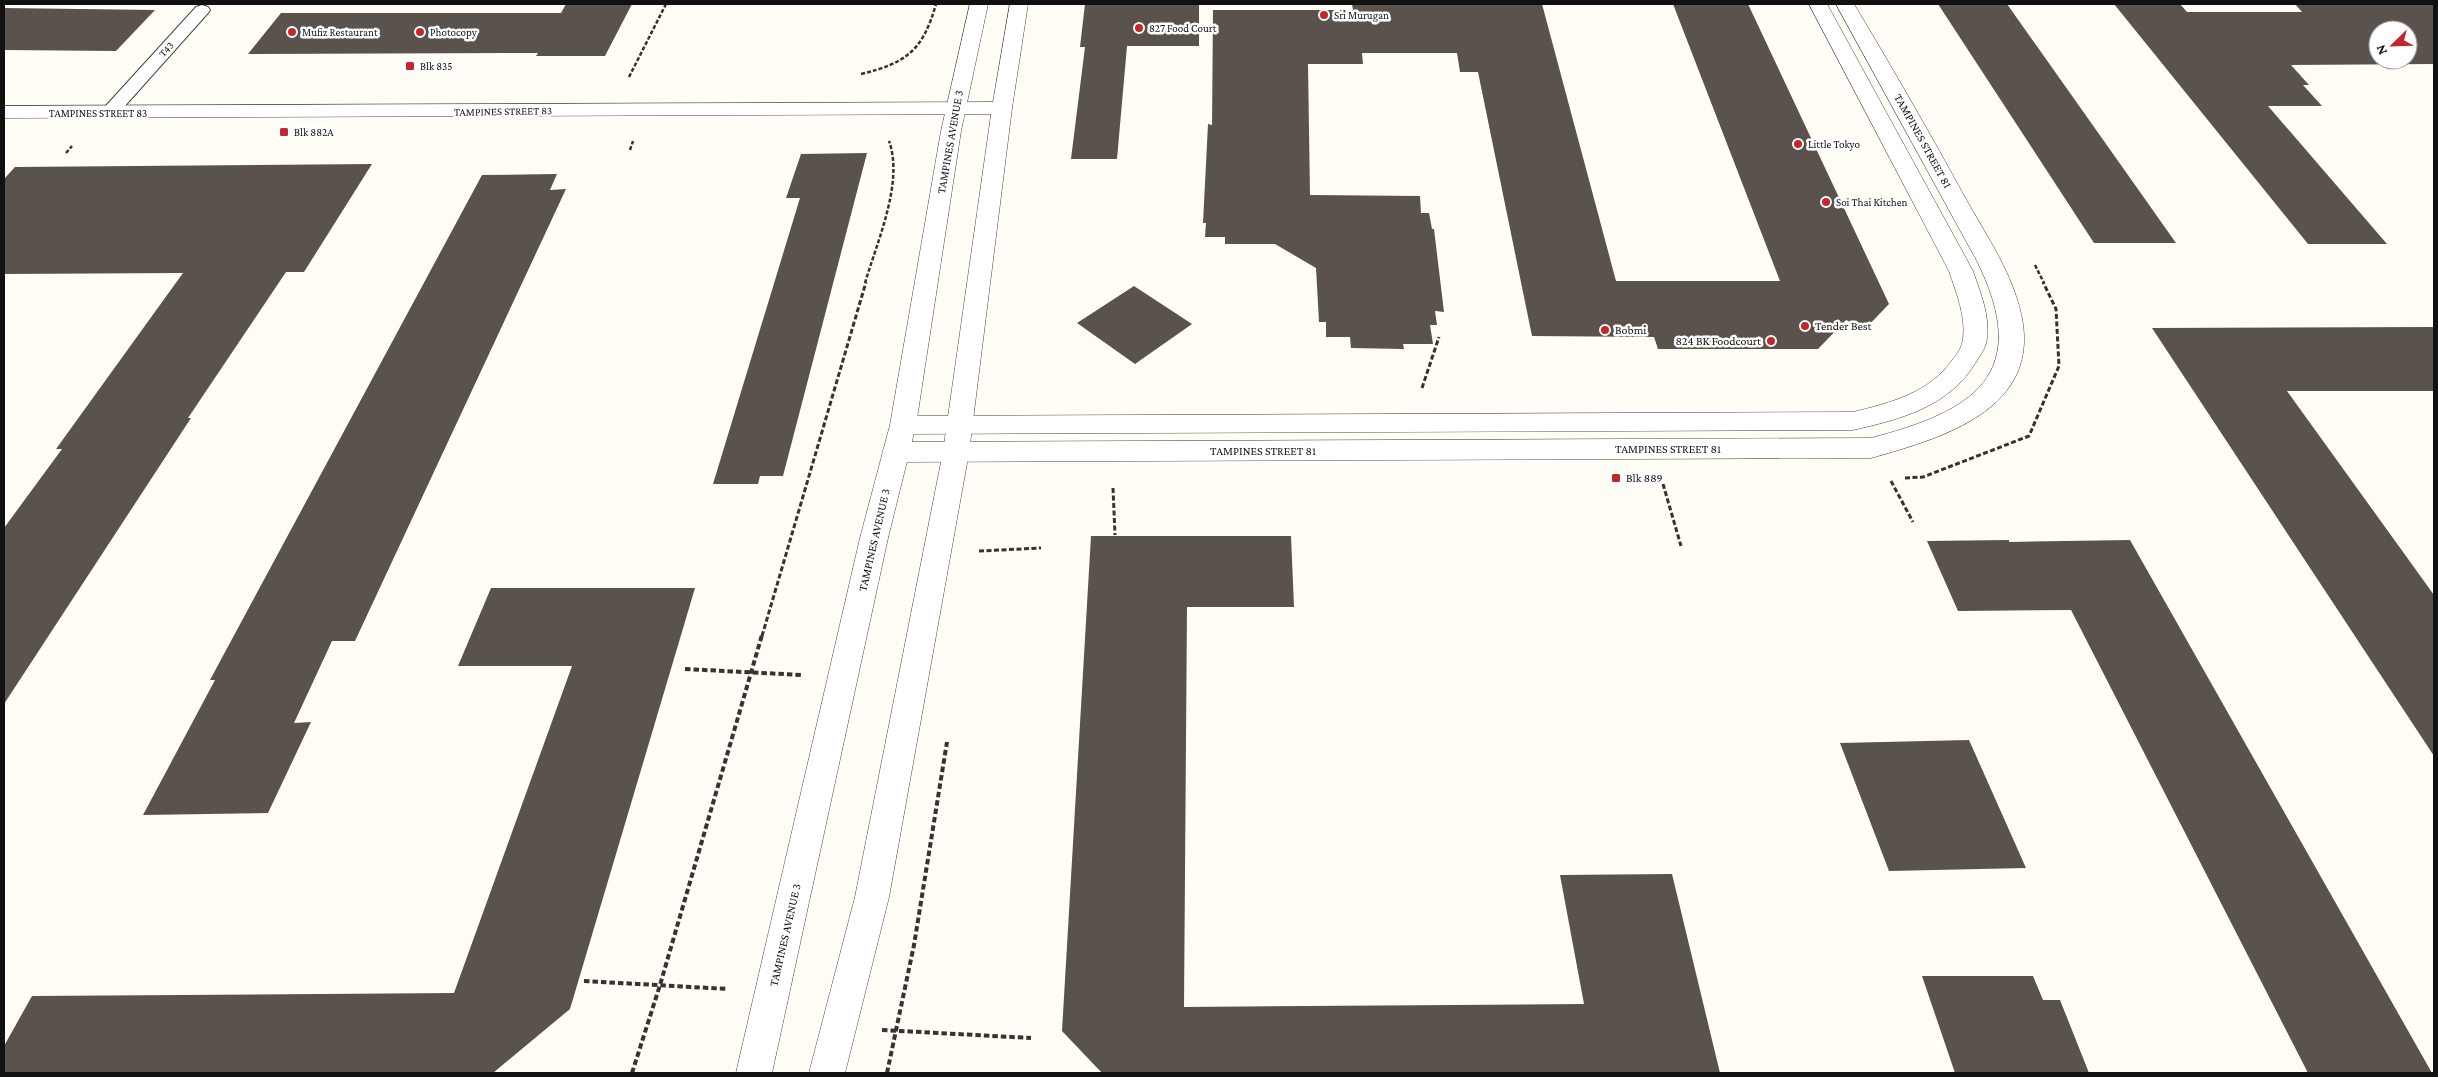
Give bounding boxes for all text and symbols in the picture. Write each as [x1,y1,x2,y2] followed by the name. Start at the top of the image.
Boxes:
[1318,9,1330,21] marker: Sri Murugan
[1334,9,1389,22] place label: Sri Murugan
[2368,20,2418,70] north arrow
[1133,22,1145,34] marker: 827 Food Court
[1149,22,1217,34] place label: 827 Food Court
[286,26,298,38] marker: Mufiz Restaurant
[302,26,378,38] place label: Mufiz Restaurant
[414,26,426,38] marker: Photocopy
[430,26,478,39] place label: Photocopy
[156,39,176,59] street label: T43
[2372,42,2390,58] text: N
[404,60,416,72] marker: Blk 835
[420,60,452,72] place label: Blk 835
[934,89,966,195] street label: TAMPINES AVENUE 3
[1891,91,1955,191] street label: TAMPINES STREET 81
[454,104,552,118] street label: TAMPINES STREET 83
[49,107,147,119] street label: TAMPINES STREET 83
[278,126,290,138] marker: Blk 882A
[294,126,334,138] place label: Blk 882A
[1792,138,1804,150] marker: Little Tokyo
[1808,138,1861,151] place label: Little Tokyo
[1820,196,1832,208] marker: Soi Thai Kitchen
[1836,196,1907,208] place label: Soi Thai Kitchen
[1815,319,1872,333] place label: Tender Best
[1799,320,1811,332] marker: Tender Best
[1615,323,1646,337] place label: Bobmi
[1599,324,1611,336] marker: Bobmi
[1675,334,1762,348] place label: 824 BK Foodcourt
[1765,335,1777,347] marker: 824 BK Foodcourt
[1615,442,1721,456] street label: TAMPINES STREET 81
[1210,444,1316,458] street label: TAMPINES STREET 81
[1626,471,1663,485] place label: Blk 889
[1610,472,1622,484] marker: Blk 889
[855,487,893,593] street label: TAMPINES AVENUE 3
[766,882,804,988] street label: TAMPINES AVENUE 3

